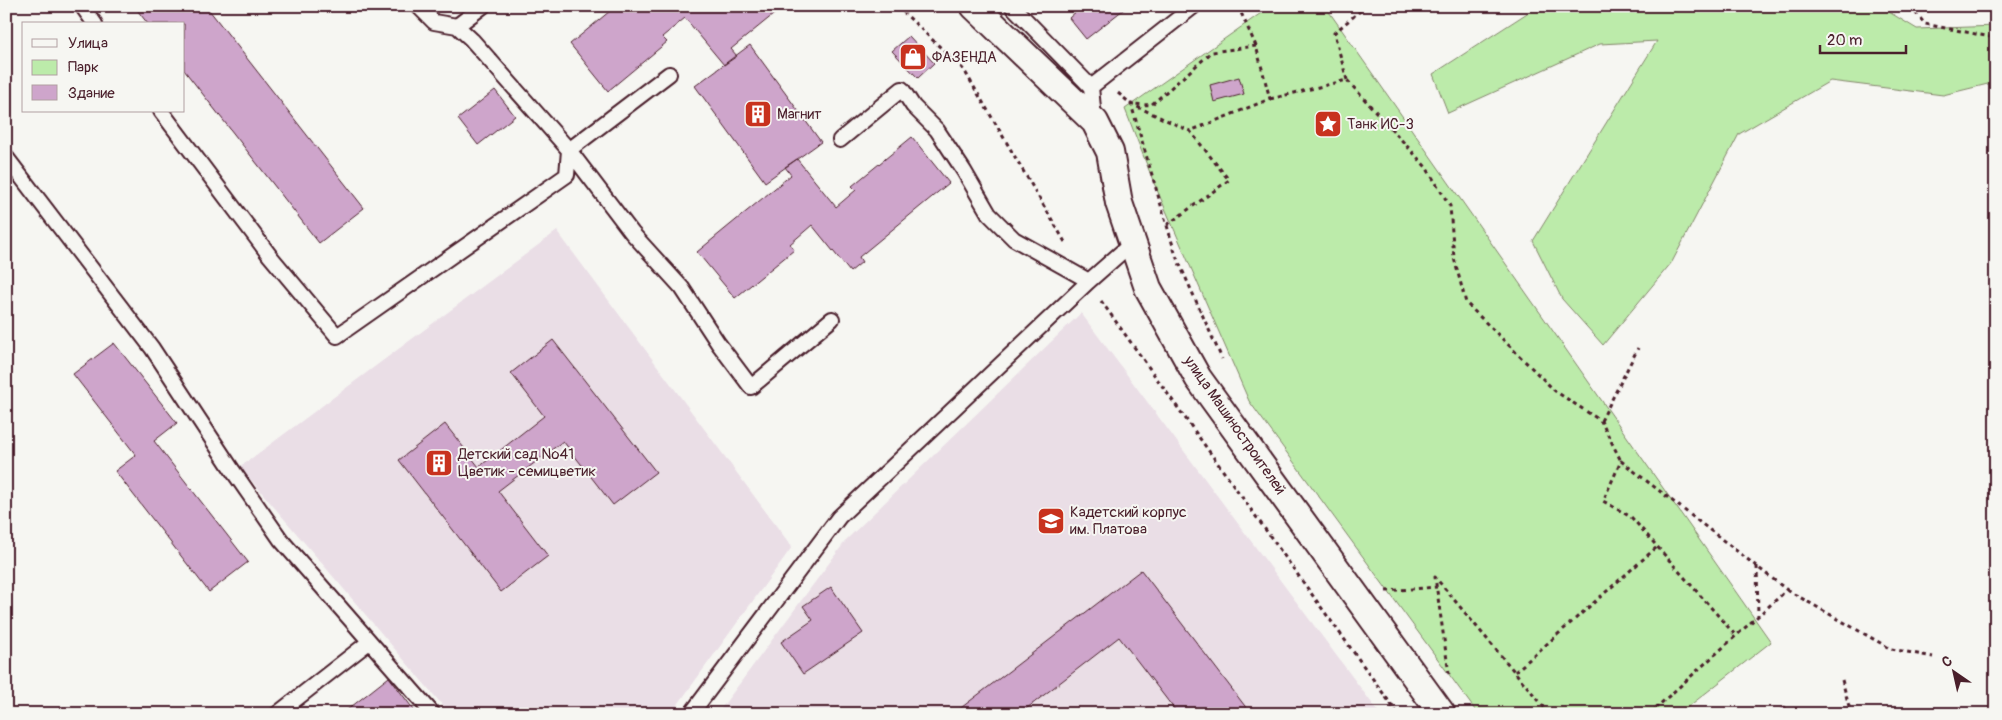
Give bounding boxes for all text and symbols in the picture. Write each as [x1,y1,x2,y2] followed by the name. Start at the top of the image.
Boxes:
[22,22,185,112] legend
[1820,22,1906,54] scale bar
[1827,31,1862,50] text: 20 m
[68,34,108,53] text: Улица
[898,42,928,72] shop icon: ФАЗЕНДА
[932,48,997,67] place label: ФАЗЕНДА
[68,58,99,77] text: Парк
[68,84,115,103] text: Здание
[743,99,773,129] building icon: Магнит
[777,105,822,124] place label: Магнит
[1313,109,1343,139] place icon: Танк ИС-3
[1347,115,1414,134] place label: Танк ИС-3
[1179,351,1290,498] street label: улица Машиностроителей
[457,445,596,481] place label: Детский сад №41 Цветик - семицветик
[424,448,454,478] building icon: Детский сад №41 Цветик - семицветик
[1070,503,1187,539] place label: Кадетский корпус им. Платова
[1036,506,1066,536] school or university icon: Кадетский корпус им. Платова
[1930,648,1980,698] north arrow
[1939,652,1956,671] text: С

